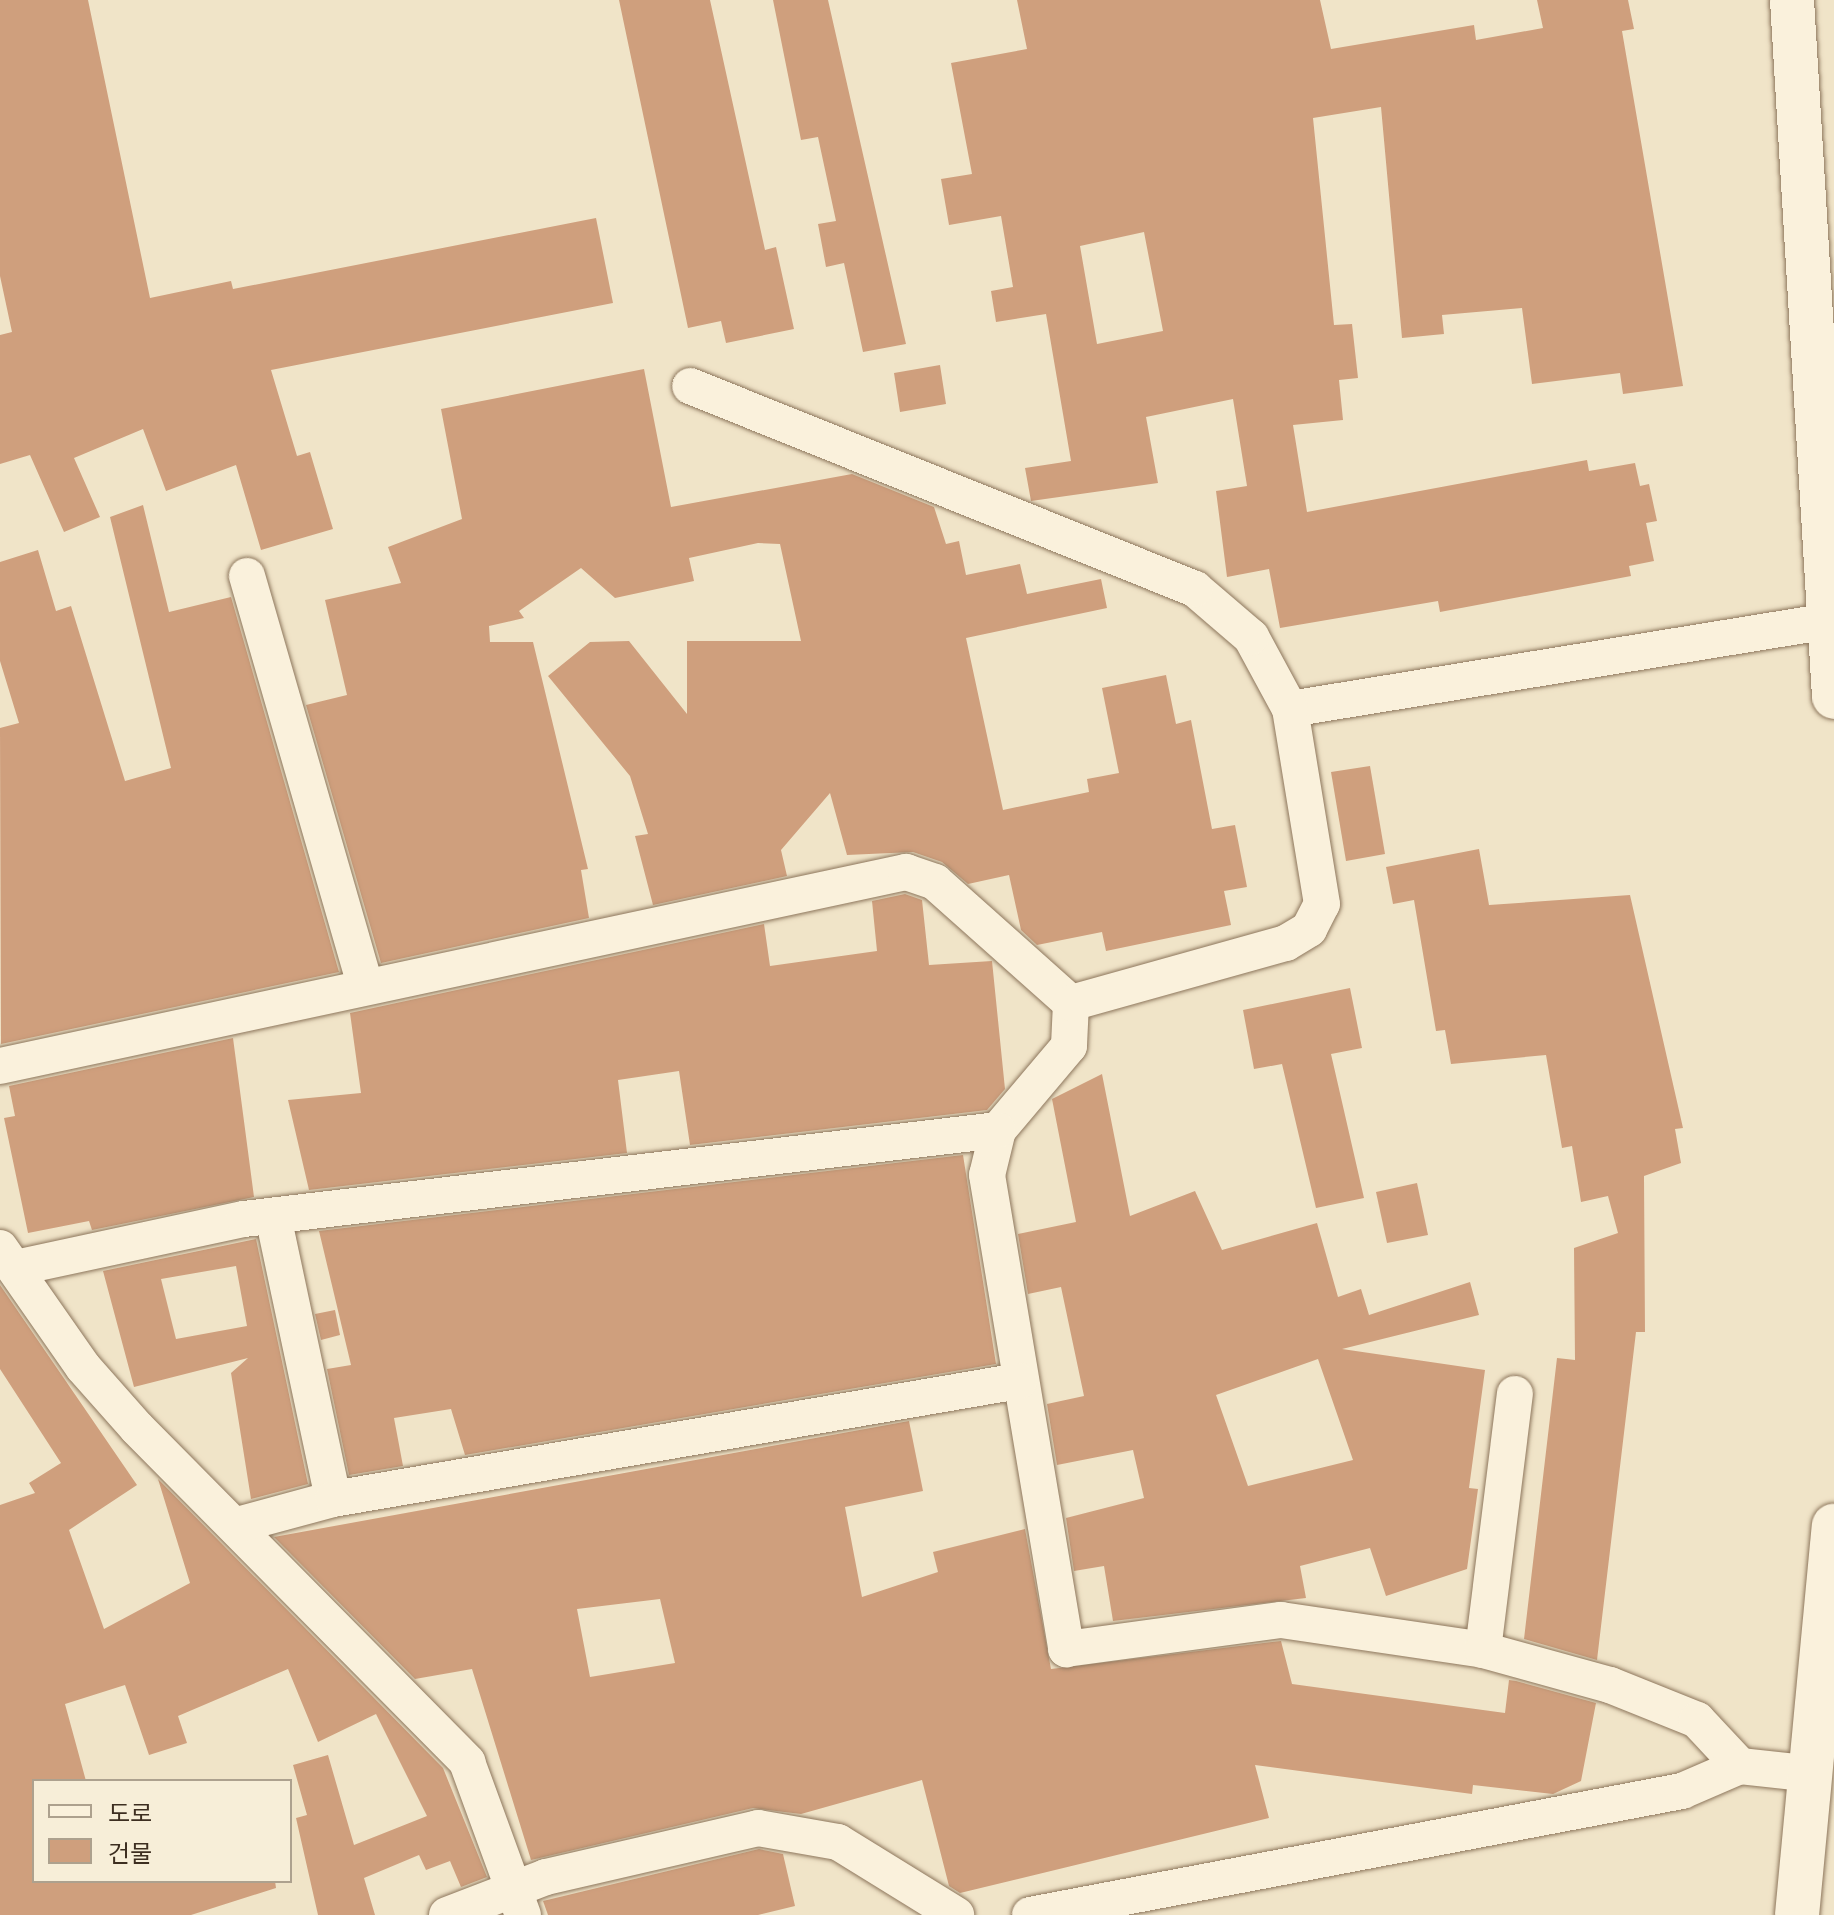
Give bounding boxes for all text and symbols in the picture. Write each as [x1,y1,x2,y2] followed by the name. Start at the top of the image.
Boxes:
[32,1779,292,1883] legend
[108,1798,152,1829] text: 도로
[108,1838,152,1869] text: 건물

